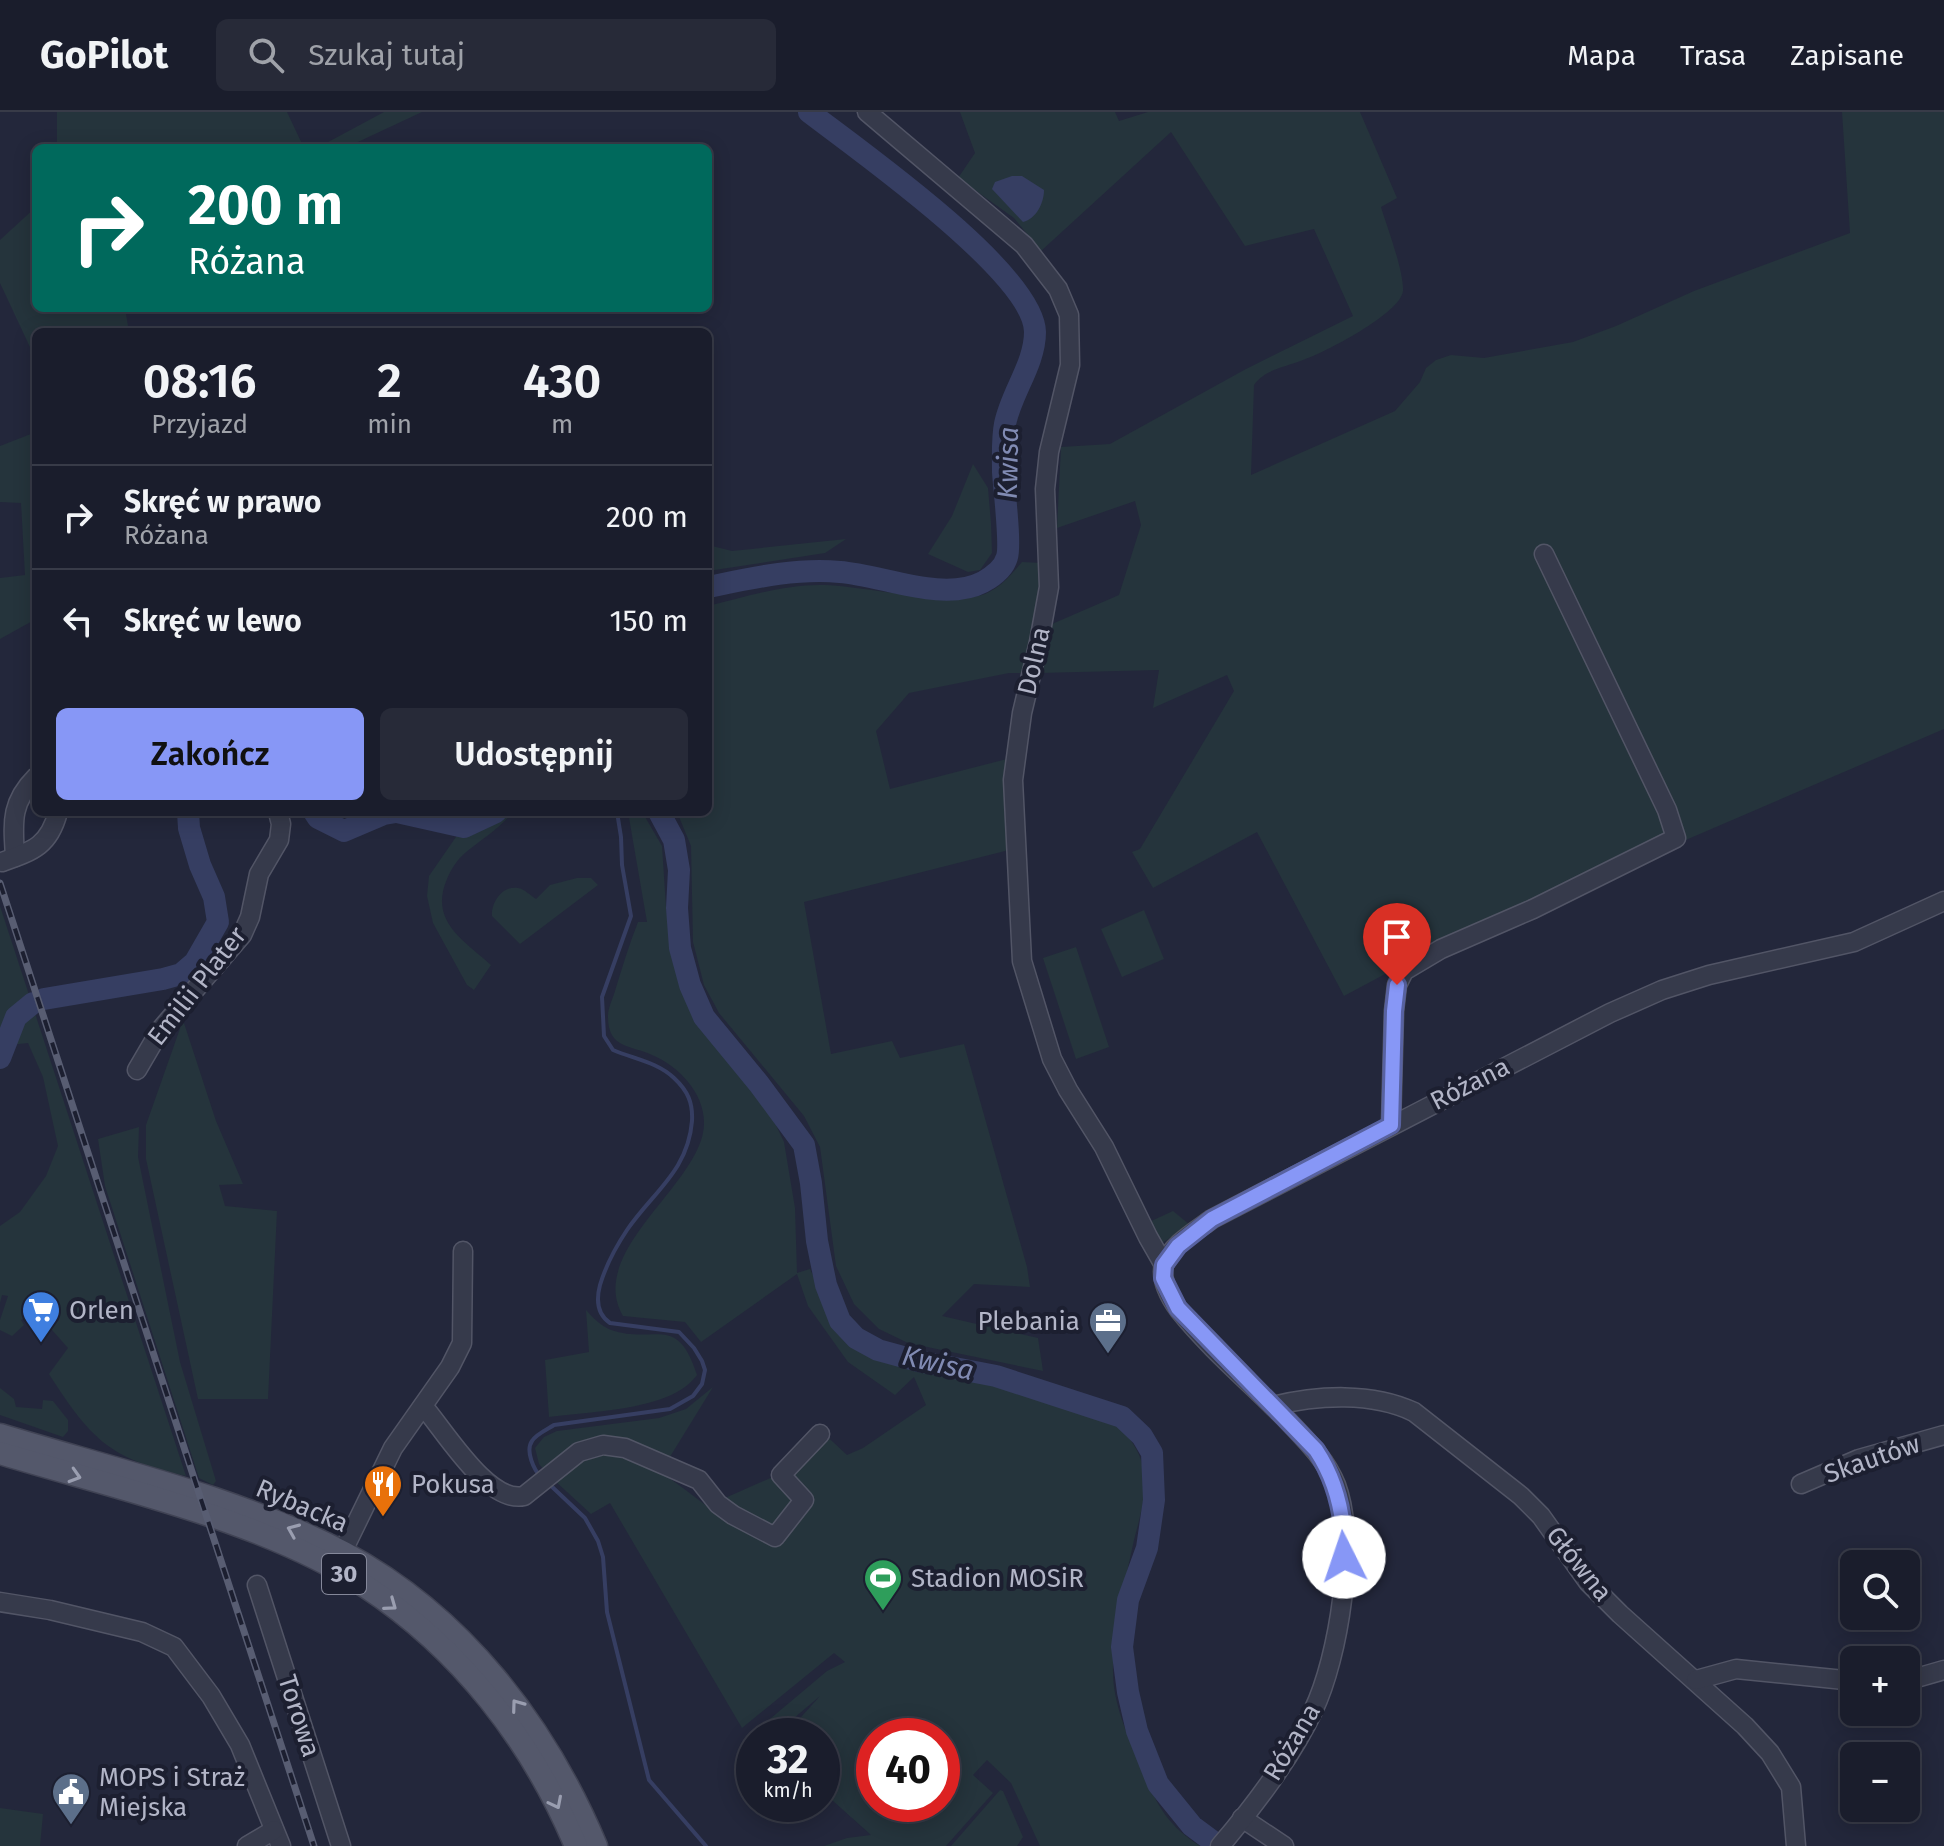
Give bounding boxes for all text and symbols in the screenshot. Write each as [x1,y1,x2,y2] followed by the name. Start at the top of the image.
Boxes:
[216,19,776,91] search box
[40,32,168,78] text: GoPilot
[244,33,288,77] icon: search
[308,37,465,73] text: Szukaj tutaj
[1567,39,1636,72] text: Mapa
[1680,39,1746,72] text: Trasa
[1790,39,1904,72] text: Zapisane
[188,172,343,239] text: 200 m
[56,176,160,280] icon: right
[188,240,305,284] text: Różana
[143,352,256,410] text: 08:16
[377,352,402,410] text: 2
[523,352,601,410] text: 430
[151,409,248,440] text: Przyjazd
[367,409,412,440] text: min
[551,409,573,440] text: m
[991,426,1025,500] water label: Kwisa
[124,484,322,520] text: Skręć w prawo
[56,495,100,539] icon: right
[606,499,688,535] text: 200 m
[124,520,209,551] text: Różana
[56,599,100,643] icon: left
[124,603,302,639] text: Skręć w lewo
[610,603,688,639] text: 150 m
[1011,624,1057,698] street label: Dolna
[56,708,364,800] button: Zakończ
[380,708,688,800] button: Udostępnij
[1363,903,1431,985] pin
[1375,915,1419,959] icon: arrive
[141,920,253,1052] street label: Emilii Plater
[1425,1051,1515,1117] street label: Różana
[20,1289,62,1344] supermarket icon: Orlen
[69,1295,134,1326] place label: Orlen
[1087,1300,1129,1355] office icon: Plebania
[977,1306,1080,1337] place label: Plebania
[899,1339,977,1387] water label: Kwisa
[1820,1428,1924,1490] street label: Skautów
[362,1463,404,1518] restaurant icon: Pokusa
[67,1467,81,1483] one-way arrow
[411,1469,495,1500] place label: Pokusa
[251,1473,353,1539] street label: Rybacka
[1302,1515,1386,1599] position arrow
[1539,1520,1619,1608] street label: Główna
[287,1524,301,1540] one-way arrow
[1840,1550,1920,1822] map controls
[1840,1550,1920,1630] button: search
[322,1554,366,1594] road number: 30
[862,1557,904,1612] sports icon: Stadion MOSiR
[911,1563,1084,1594] place label: Stadion MOSiR
[383,1595,397,1610] one-way arrow
[1840,1646,1920,1726] button: +
[271,1671,327,1761] street label: Torowa
[1257,1698,1327,1786] street label: Różana
[512,1700,527,1714] one-way arrow
[856,1718,960,1822] speed limit sign: 40
[767,1736,809,1784] text: 32
[1840,1742,1920,1822] button: −
[99,1762,245,1823] place label: MOPS i Straż Miejska
[50,1771,92,1826] public building icon: MOPS i Straż Miejska
[763,1778,813,1802] text: km/h
[547,1794,562,1809] one-way arrow

